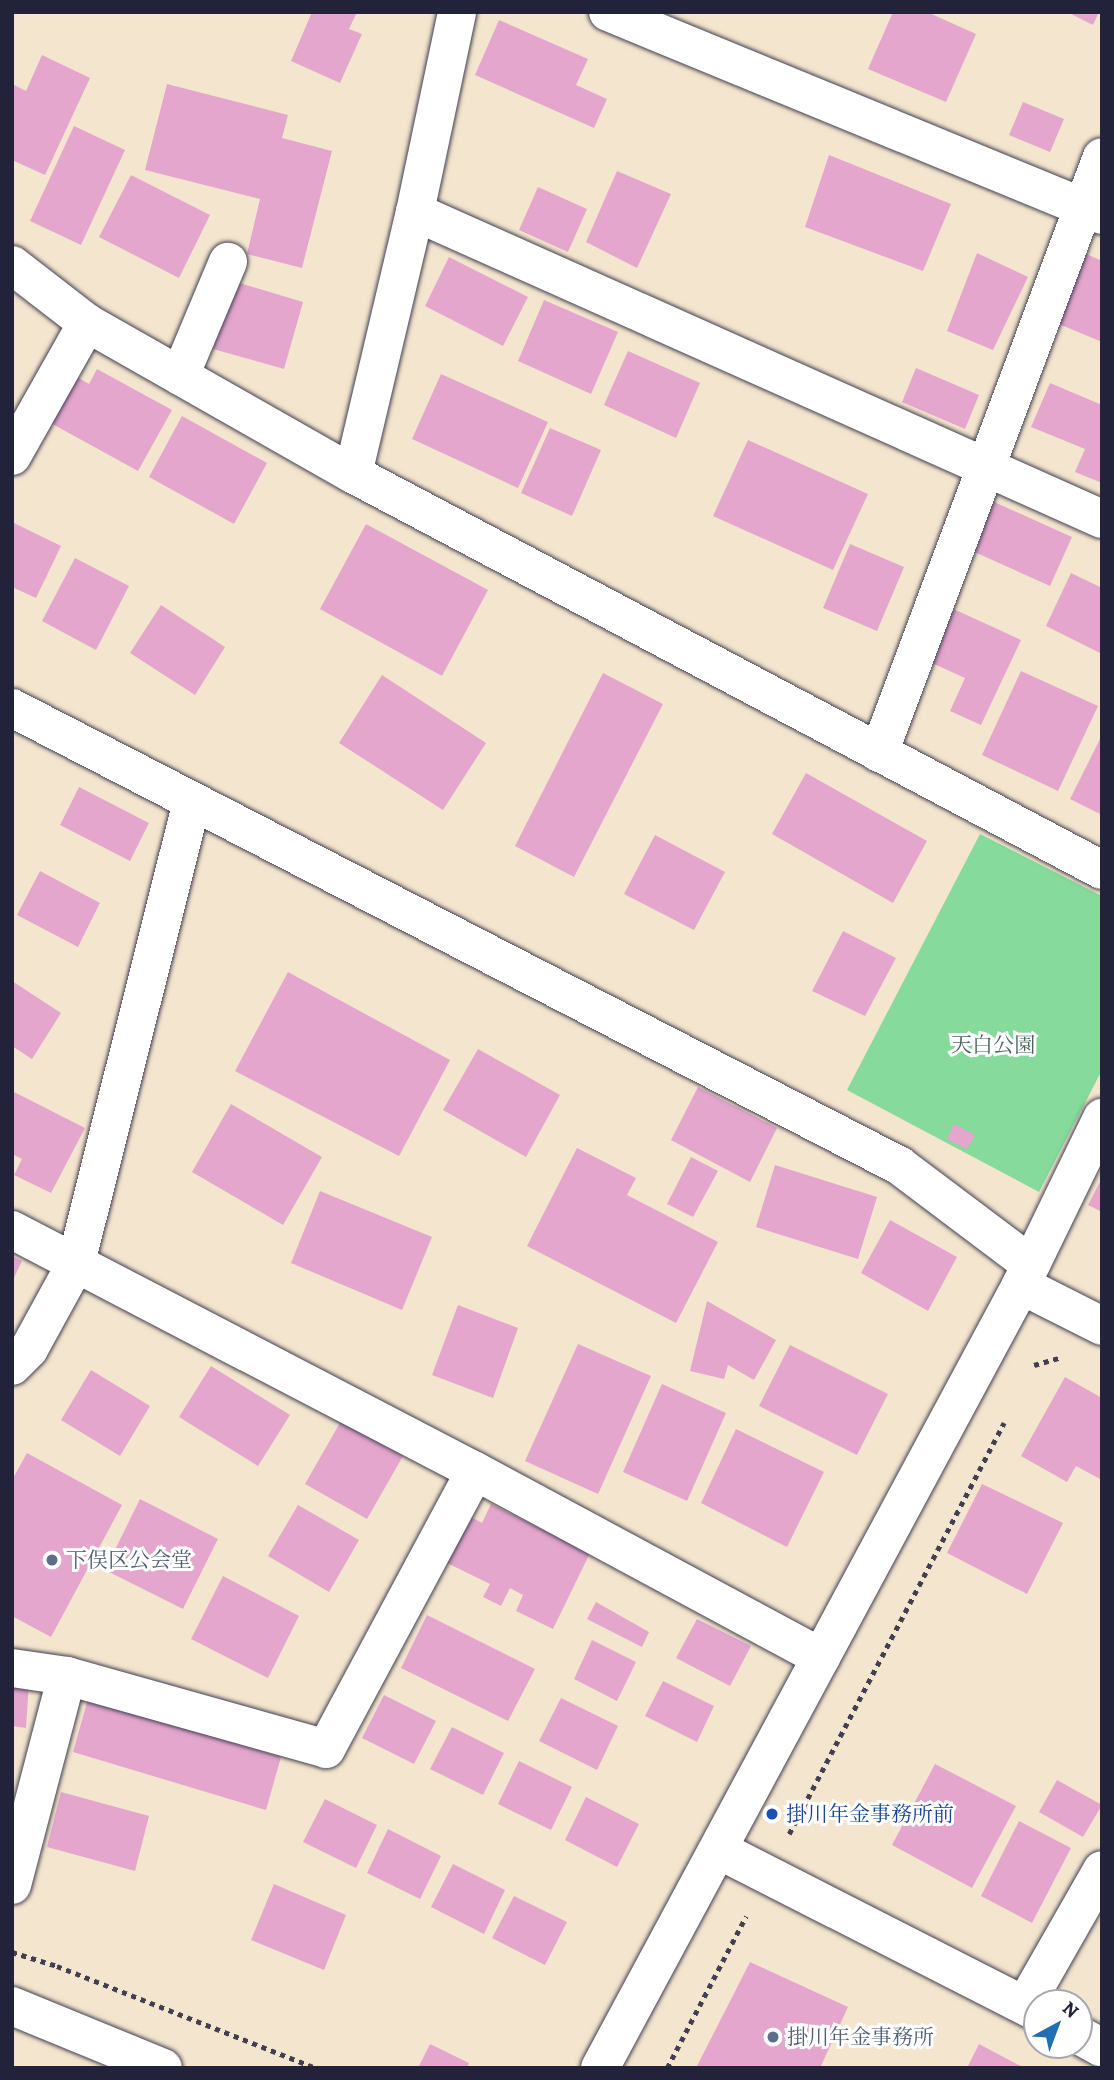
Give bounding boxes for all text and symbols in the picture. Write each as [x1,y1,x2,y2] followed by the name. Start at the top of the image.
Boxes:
[951,1032,1035,1058] park label: 天白公園
[66,1547,192,1573] place label: 下俣区公会堂
[44,1552,60,1568] marker: 下俣区公会堂
[786,1801,954,1827] place label: 掛川年金事務所前
[764,1806,780,1822] marker: 掛川年金事務所前
[1023,1989,1093,2059] north arrow
[1057,1995,1084,2024] text: N
[787,2024,934,2050] place label: 掛川年金事務所
[765,2029,781,2045] marker: 掛川年金事務所

